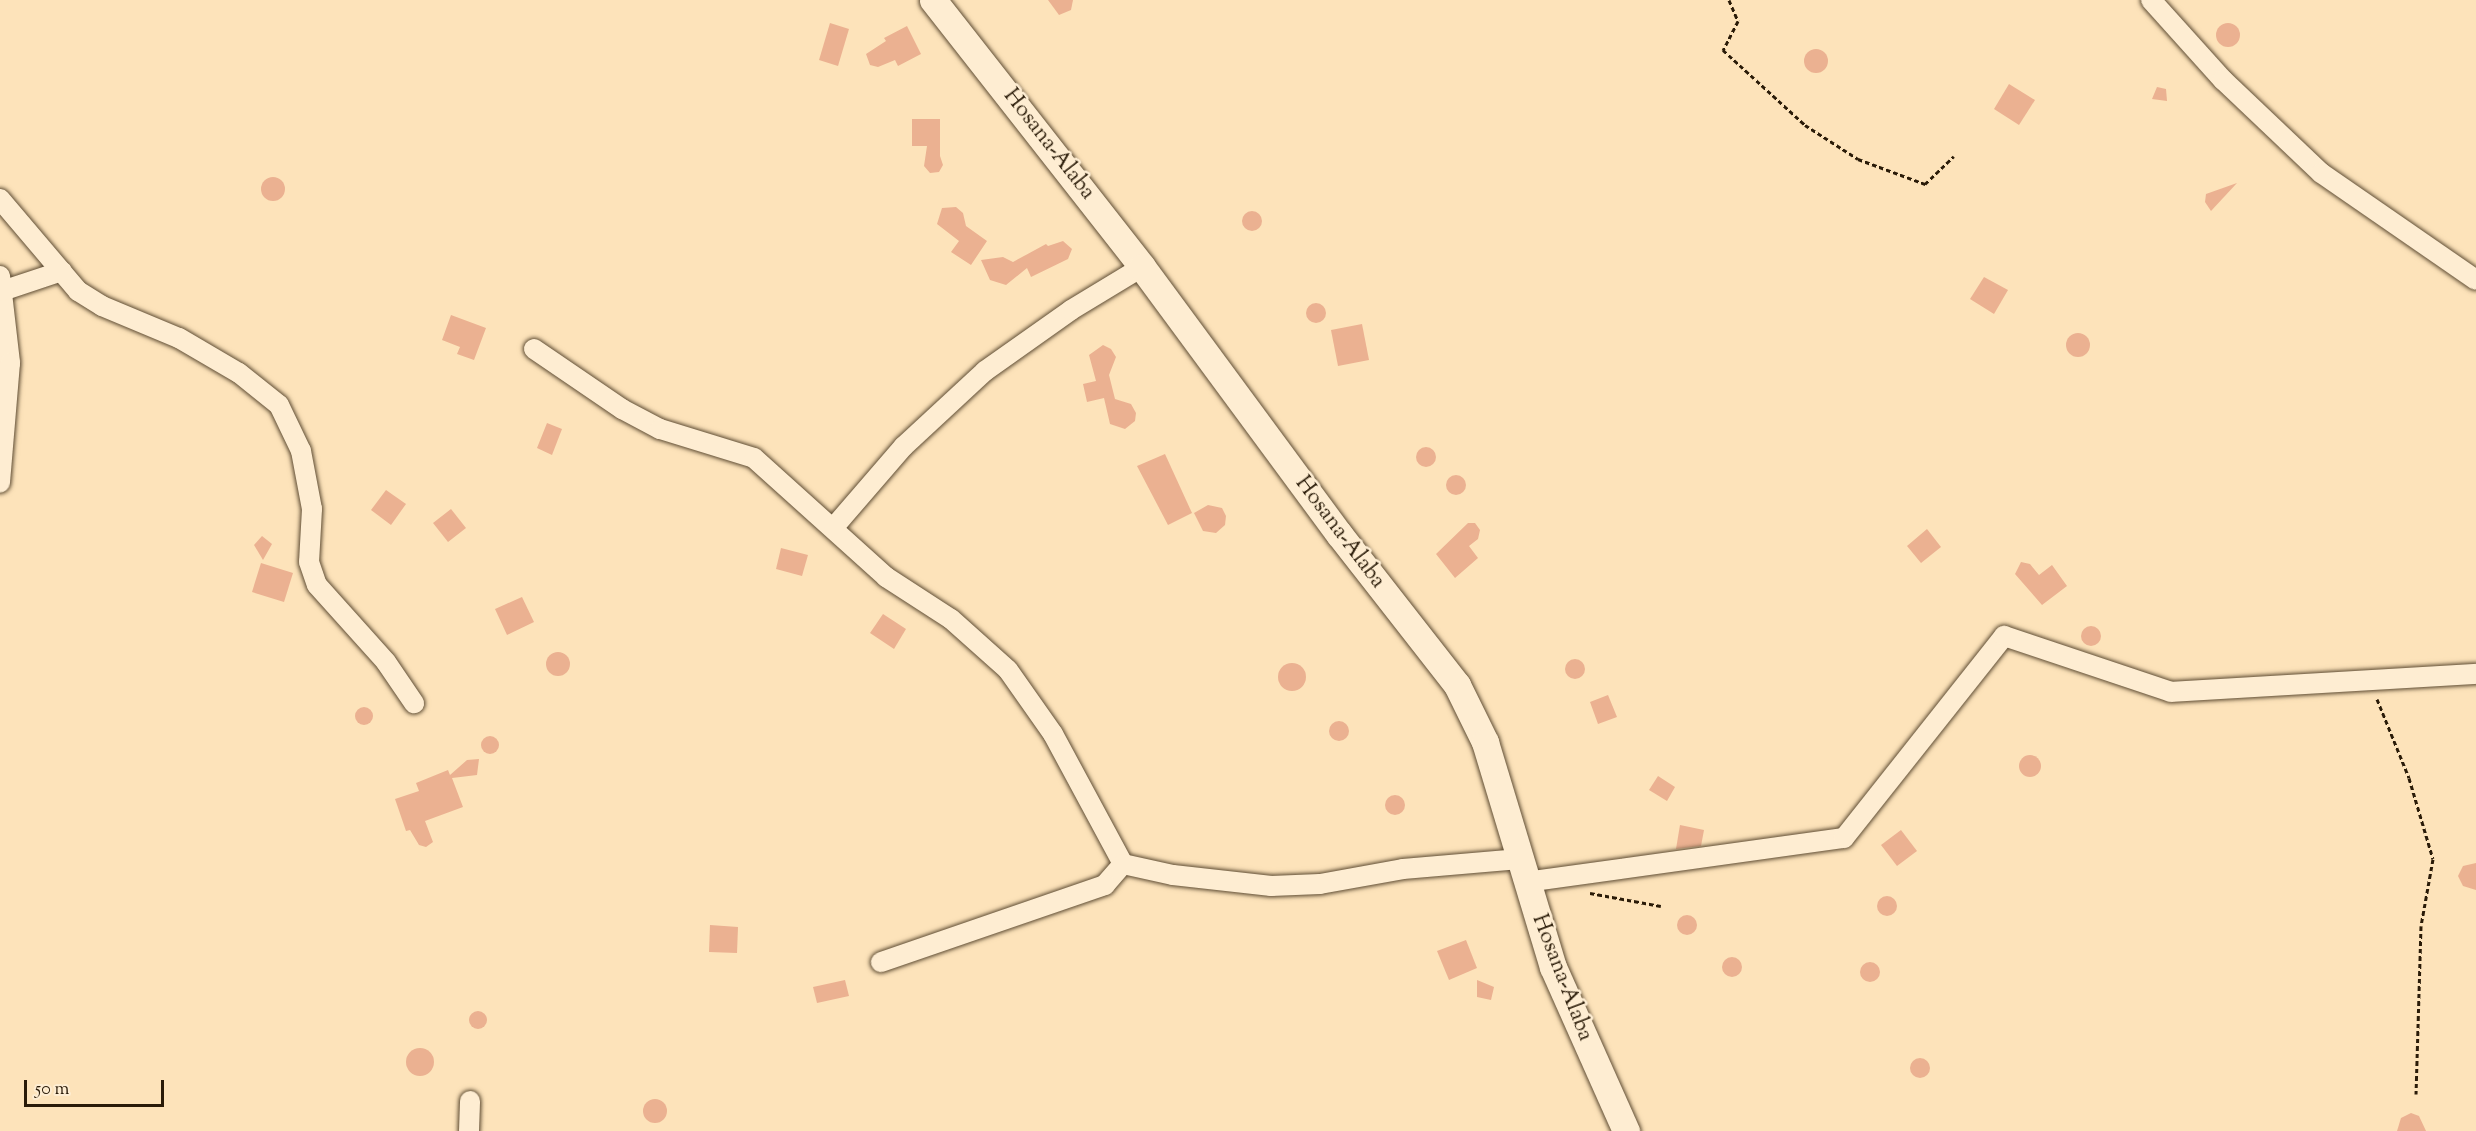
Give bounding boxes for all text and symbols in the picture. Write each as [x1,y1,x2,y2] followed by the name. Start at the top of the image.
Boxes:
[996,84,1100,206] street label: Hosana-Alaba
[1288,472,1390,594] street label: Hosana-Alaba
[1525,911,1597,1045] street label: Hosana-Alaba
[27,1068,166,1106] scale bar
[35,1077,69,1103] text: 50 m

